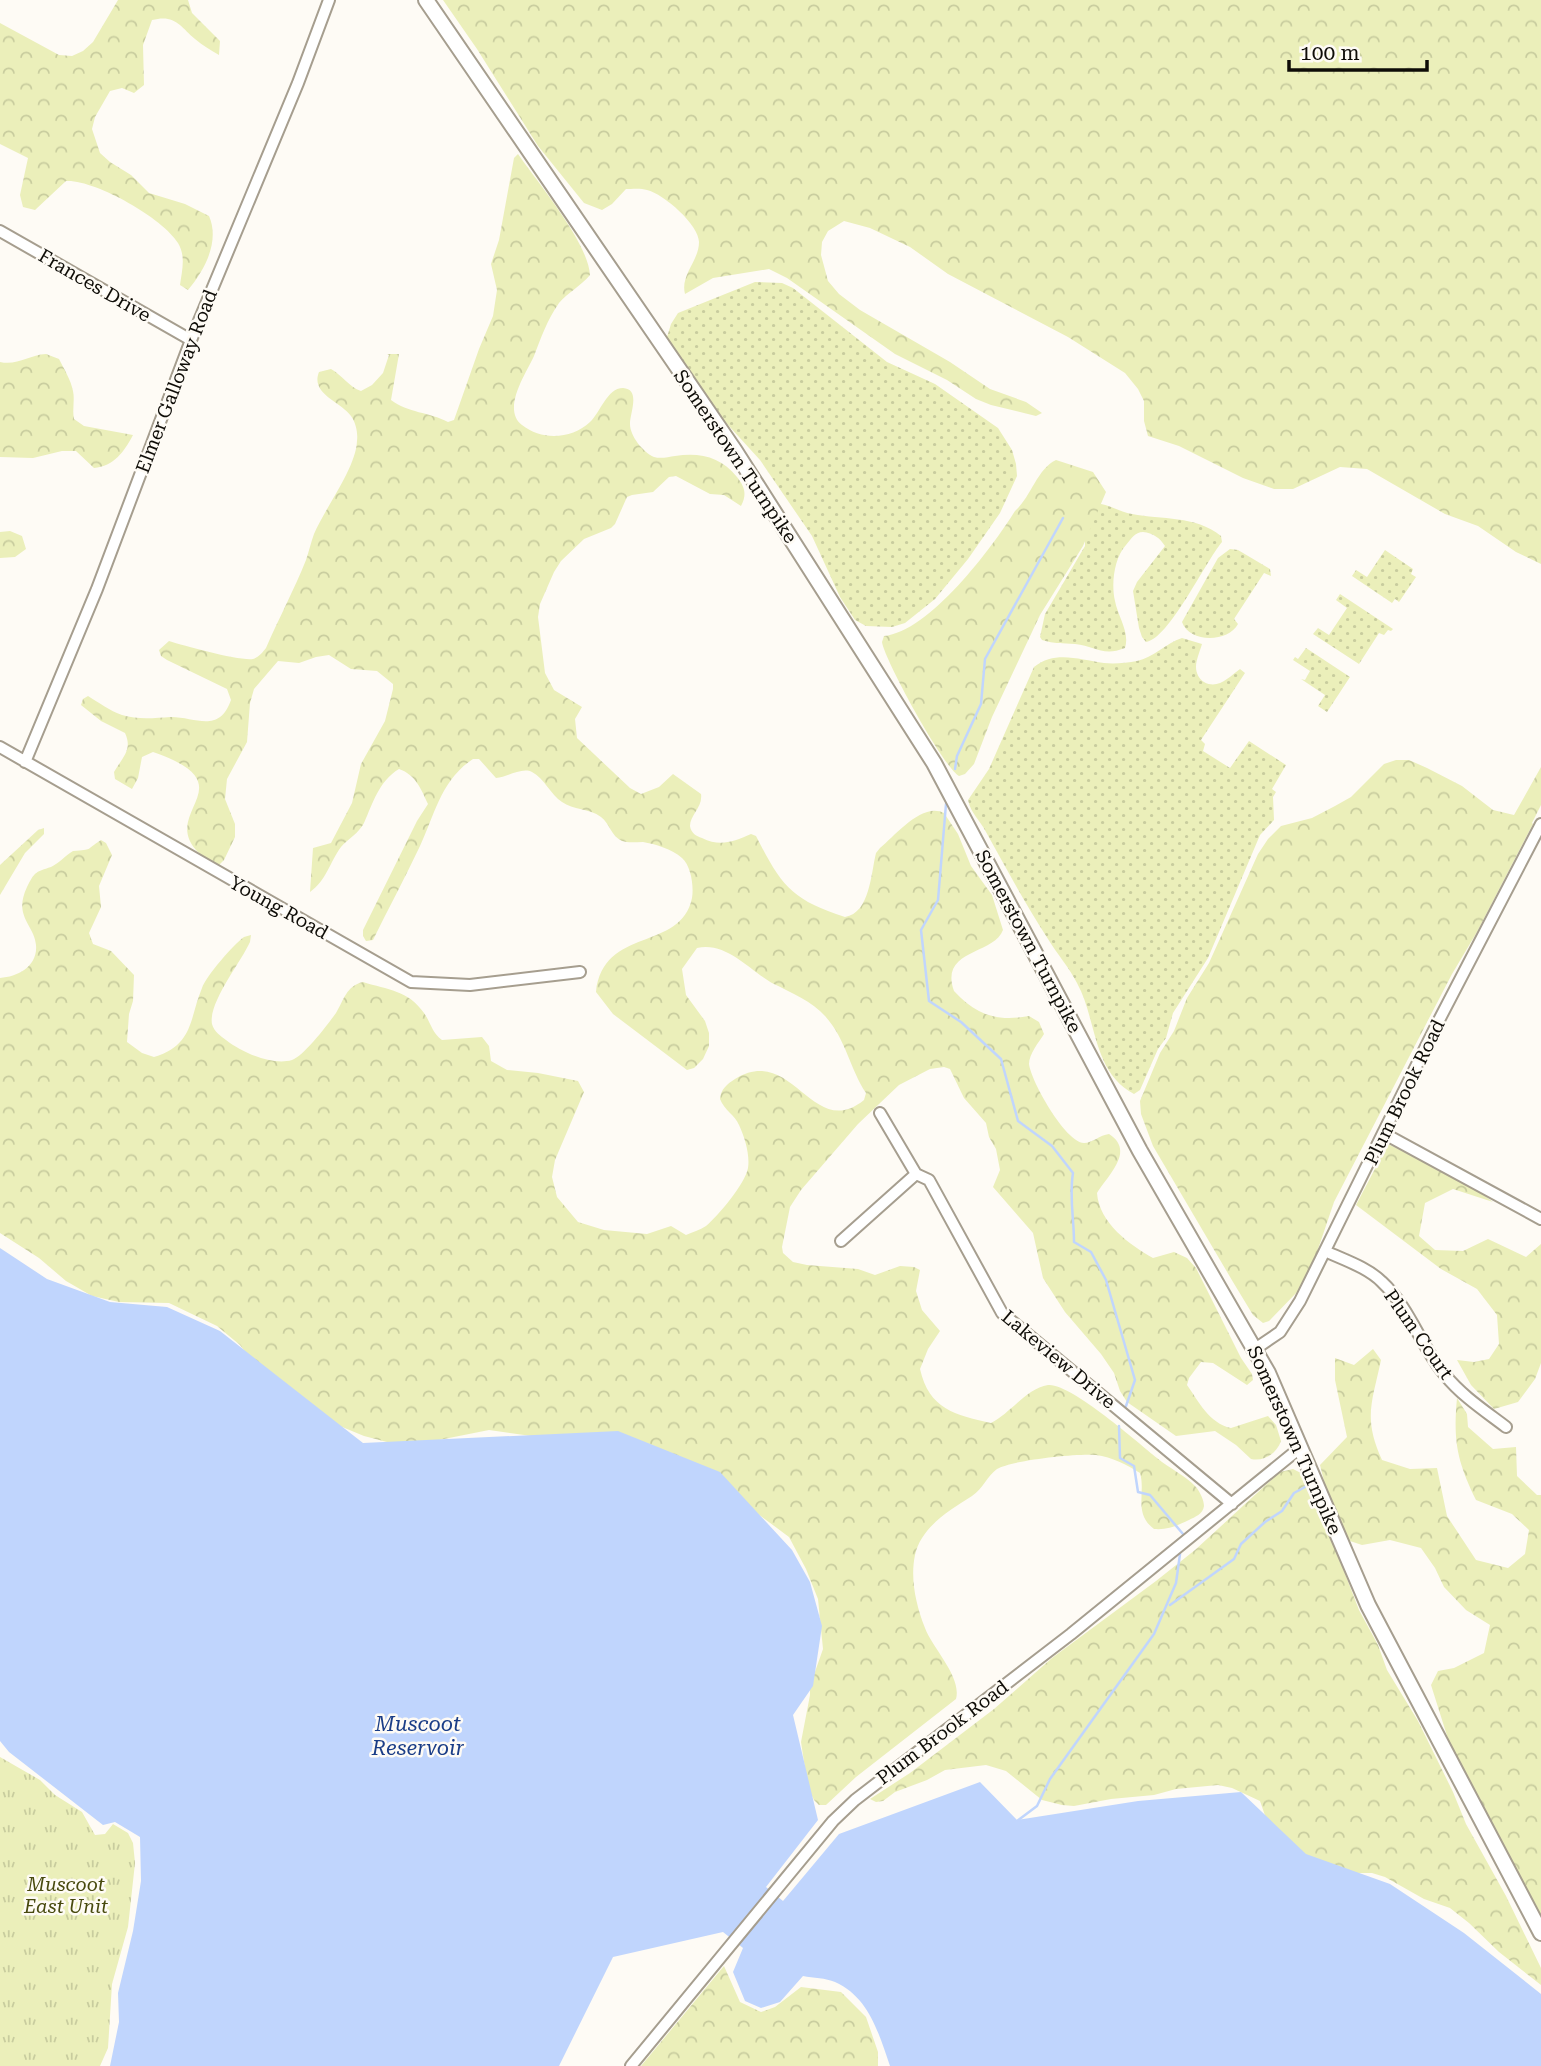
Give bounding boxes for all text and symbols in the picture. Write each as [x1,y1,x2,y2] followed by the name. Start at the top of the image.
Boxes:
[1289,28,1427,72] scale bar
[1300,41,1360,65] text: 100 m
[34,244,155,327] street label: Frances Drive
[131,286,222,476] street label: Elmer Galloway Road
[669,365,802,547] street label: Somerstown Turnpike
[970,846,1087,1037] street label: Somerstown Turnpike
[225,871,332,944] street label: Young Road
[1359,1016,1450,1169] street label: Plum Brook Road
[1379,1285,1458,1384] street label: Plum Court
[997,1305,1120,1414] street label: Lakeview Drive
[1243,1342,1347,1538] street label: Somerstown Turnpike
[872,1675,1013,1789] street label: Plum Brook Road
[371,1712,465,1760] water label: Muscoot Reservoir
[23,1873,108,1918] park label: Muscoot East Unit

